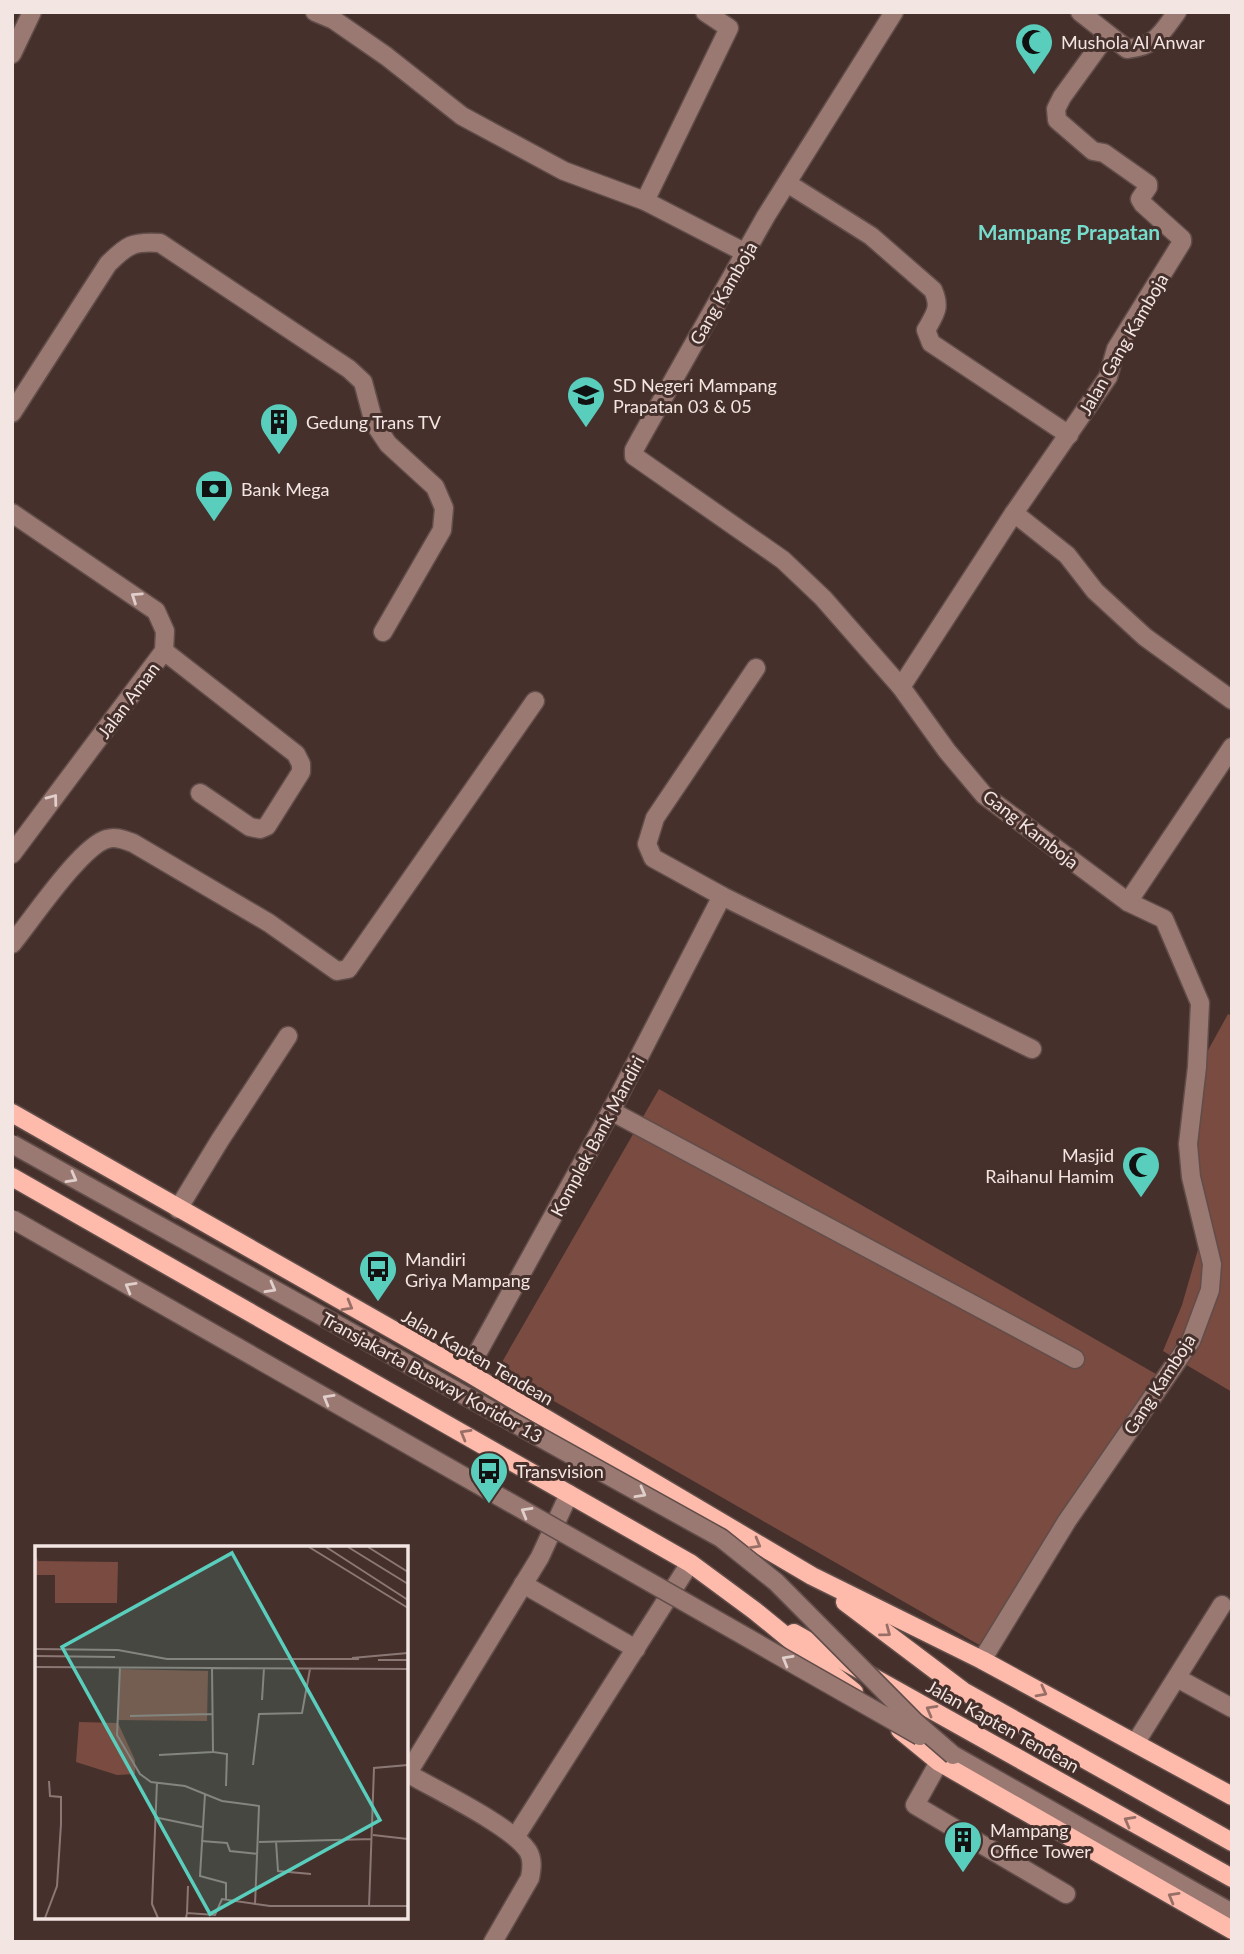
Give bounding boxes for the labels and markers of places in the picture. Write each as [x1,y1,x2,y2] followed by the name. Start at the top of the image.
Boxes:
[1013,21,1055,76] mosque icon: Mushola Al Anwar
[1061,31,1205,53] place label: Mushola Al Anwar
[565,374,607,429] school or university icon: SD Negeri Mampang Prapatan 03 & 05
[613,374,777,417] place label: SD Negeri Mampang Prapatan 03 & 05
[258,401,300,456] building icon: Gedung Trans TV
[306,411,442,433] place label: Gedung Trans TV
[193,468,235,523] bank icon: Bank Mega
[241,478,329,500] place label: Bank Mega
[985,1144,1114,1187] place label: Masjid Raihanul Hamim
[1120,1144,1162,1199] mosque icon: Masjid Raihanul Hamim
[357,1248,399,1303] bus stop icon: Mandiri Griya Mampang
[405,1248,530,1291] place label: Mandiri Griya Mampang
[468,1450,510,1505] bus stop icon: Transvision
[516,1460,604,1482] place label: Transvision
[942,1819,984,1874] building icon: Mampang Office Tower
[990,1819,1091,1862] place label: Mampang Office Tower

